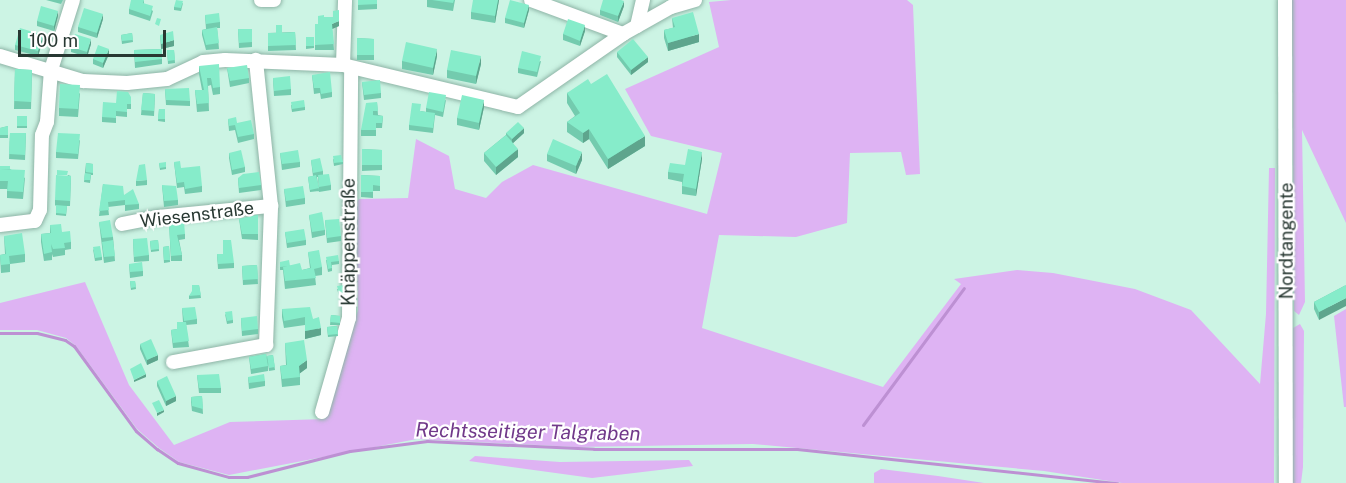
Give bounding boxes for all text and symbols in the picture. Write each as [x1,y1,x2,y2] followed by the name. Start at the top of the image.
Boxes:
[21,18,170,56] scale bar
[29,30,78,51] text: 100 m
[338,178,360,306] street label: Knäppenstraße
[1276,183,1298,299] street label: Nordtangente
[139,197,255,233] street label: Wiesenstraße
[415,418,641,446] water label: Rechtsseitiger Talgraben

